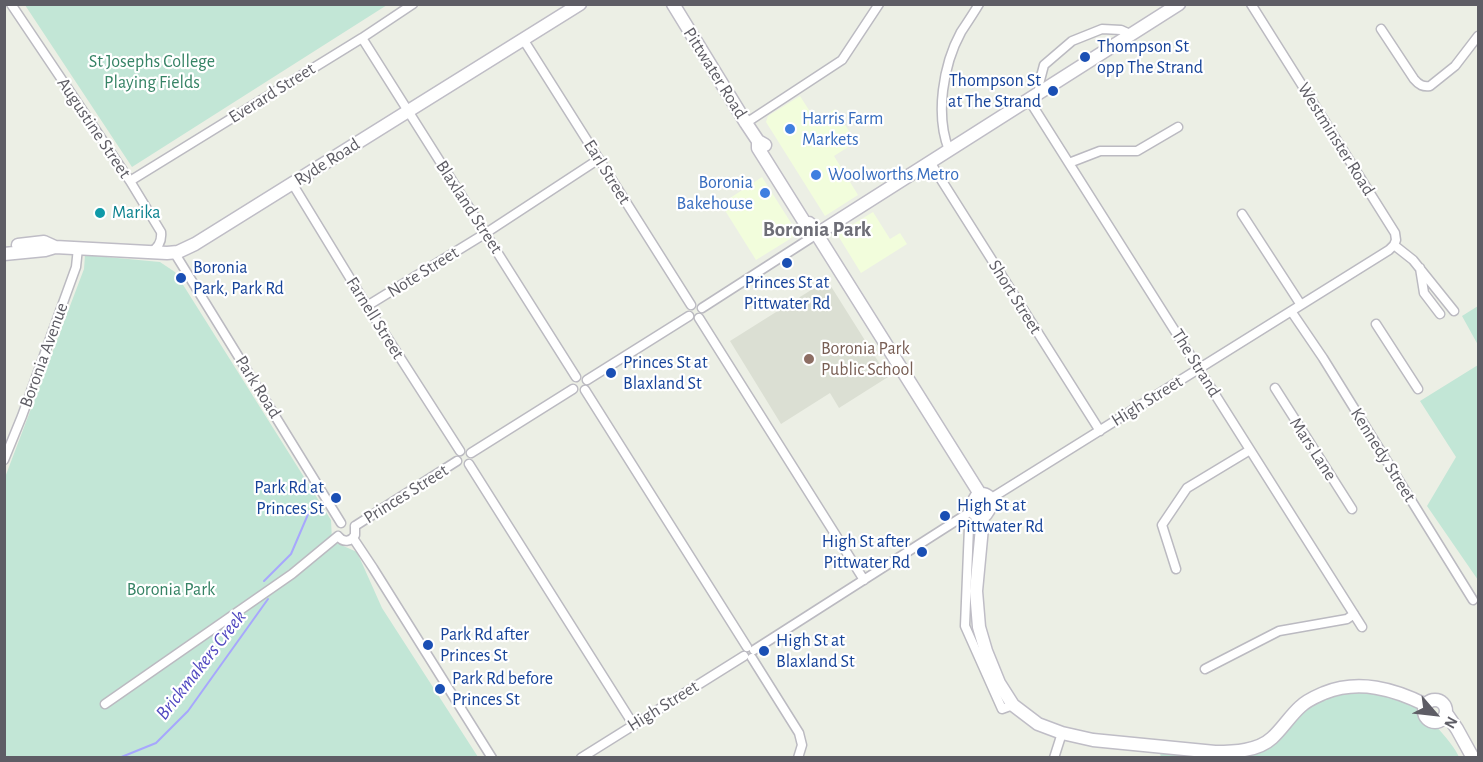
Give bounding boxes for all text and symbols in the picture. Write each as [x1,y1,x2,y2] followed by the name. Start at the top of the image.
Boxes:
[678,23,752,123] street label: Pittwater Road
[1097,36,1203,78] place label: Thompson St opp The Strand
[1078,50,1092,64] marker: Thompson St opp The Strand
[89,51,215,94] park label: St Josephs College Playing Fields
[225,58,319,128] street label: Everard Street
[948,70,1041,112] place label: Thompson St at The Strand
[52,74,136,182] street label: Augustine Street
[1293,79,1379,199] street label: Westminster Road
[1046,84,1060,98] marker: Thompson St at The Strand
[802,108,883,150] place label: Harris Farm Markets
[783,122,797,136] marker: Harris Farm Markets
[290,133,364,191] street label: Ryde Road
[579,136,635,208] street label: Earl Street
[431,156,507,258] street label: Blaxland Street
[828,164,959,186] place label: Woolworths Metro
[809,168,823,182] marker: Woolworths Metro
[676,172,753,214] place label: Boronia Bakehouse
[758,186,772,200] marker: Boronia Bakehouse
[112,202,160,224] place label: Marika
[93,206,107,220] marker: Marika
[763,217,871,243] district label: Boronia Park
[383,242,463,302] street label: Note Street
[780,256,794,270] marker: Princes St at Pittwater Rd
[984,256,1046,338] street label: Short Street
[193,257,284,300] place label: Boronia Park, Park Rd
[174,271,188,285] marker: Boronia Park, Park Rd
[744,272,830,314] place label: Princes St at Pittwater Rd
[341,273,409,363] street label: Farnell Street
[15,300,73,410] street label: Boronia Avenue
[1167,325,1225,401] street label: The Strand
[821,338,914,380] place label: Boronia Park Public School
[230,352,286,422] street label: Park Road
[623,352,708,394] place label: Princes St at Blaxland St
[802,352,816,366] marker: Boronia Park Public School
[604,366,618,380] marker: Princes St at Blaxland St
[1107,371,1187,431] street label: High Street
[1346,404,1420,506] street label: Kennedy Street
[1285,413,1341,485] street label: Mars Lane
[360,459,452,529] street label: Princes Street
[254,477,324,520] place label: Park Rd at Princes St
[329,491,343,505] marker: Park Rd at Princes St
[957,495,1044,538] place label: High St at Pittwater Rd
[938,509,952,523] marker: High St at Pittwater Rd
[822,531,910,574] place label: High St after Pittwater Rd
[915,545,929,559] marker: High St after Pittwater Rd
[127,579,215,601] park label: Boronia Park
[151,605,251,725] water label: Brickmakers Creek
[440,624,529,666] place label: Park Rd after Princes St
[776,630,855,672] place label: High St at Blaxland St
[421,638,435,652] marker: Park Rd after Princes St
[757,644,771,658] marker: High St at Blaxland St
[452,668,553,710] place label: Park Rd before Princes St
[623,676,703,736] street label: High Street
[433,682,447,696] marker: Park Rd before Princes St
[1405,684,1465,744] north arrow
[1441,714,1461,731] text: N

